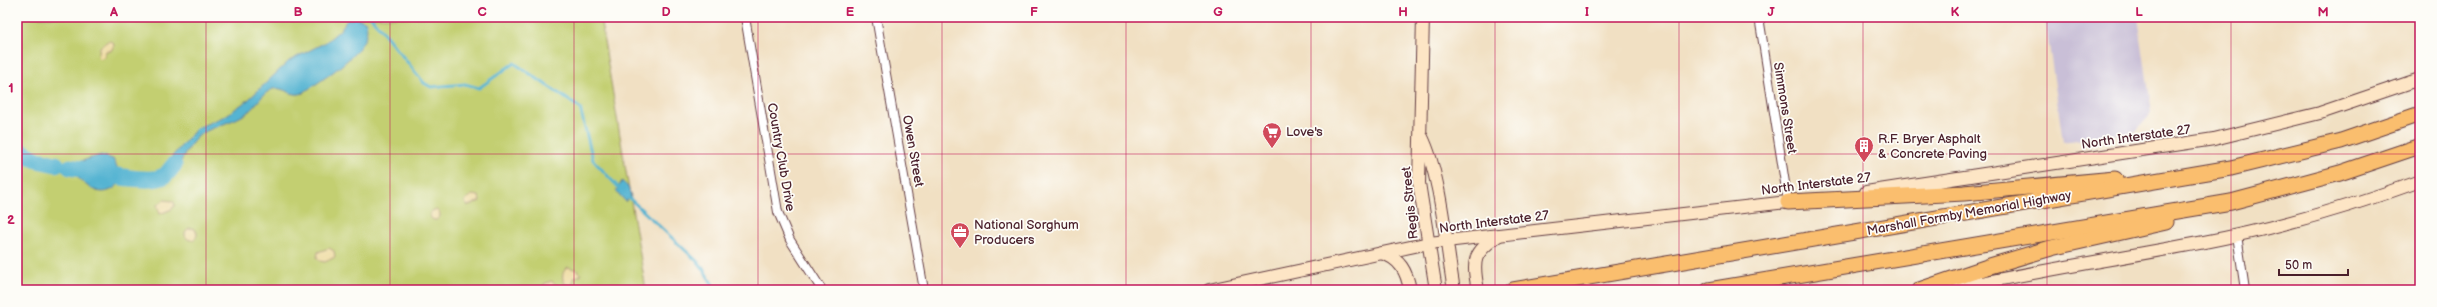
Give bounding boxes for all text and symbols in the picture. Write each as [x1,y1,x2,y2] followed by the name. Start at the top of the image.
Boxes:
[109,4,118,20] text: A
[293,4,303,20] text: B
[477,4,487,20] text: C
[661,4,671,20] text: D
[846,4,855,20] text: E
[1030,4,1038,20] text: F
[1213,4,1223,20] text: G
[1398,4,1408,20] text: H
[1585,4,1589,20] text: I
[1767,4,1775,20] text: J
[1951,4,1960,20] text: K
[2135,4,2143,20] text: L
[2317,4,2329,20] text: M
[1770,61,1800,155] street label: Simmons Street
[8,80,14,96] text: 1
[764,102,798,213] street label: Country Club Drive
[899,114,927,188] street label: Owen Street
[1261,121,1283,149] supermarket icon: Love's
[2080,121,2192,153] street label: North Interstate 27
[1286,124,1323,140] place label: Love's
[1878,131,1987,162] place label: R.F. Bryer Asphalt & Concrete Paving
[1853,135,1875,163] building icon: R.F. Bryer Asphalt & Concrete Paving
[1398,166,1422,240] street label: Regis Street
[1760,169,1872,199] street label: North Interstate 27
[1866,187,2072,239] street label: Marshall Formby Memorial Highway
[1438,207,1550,237] street label: North Interstate 27
[7,212,15,228] text: 2
[974,217,1079,248] place label: National Sorghum Producers
[949,221,971,249] office icon: National Sorghum Producers
[2279,251,2348,277] scale bar
[2285,258,2312,273] text: 50 m

